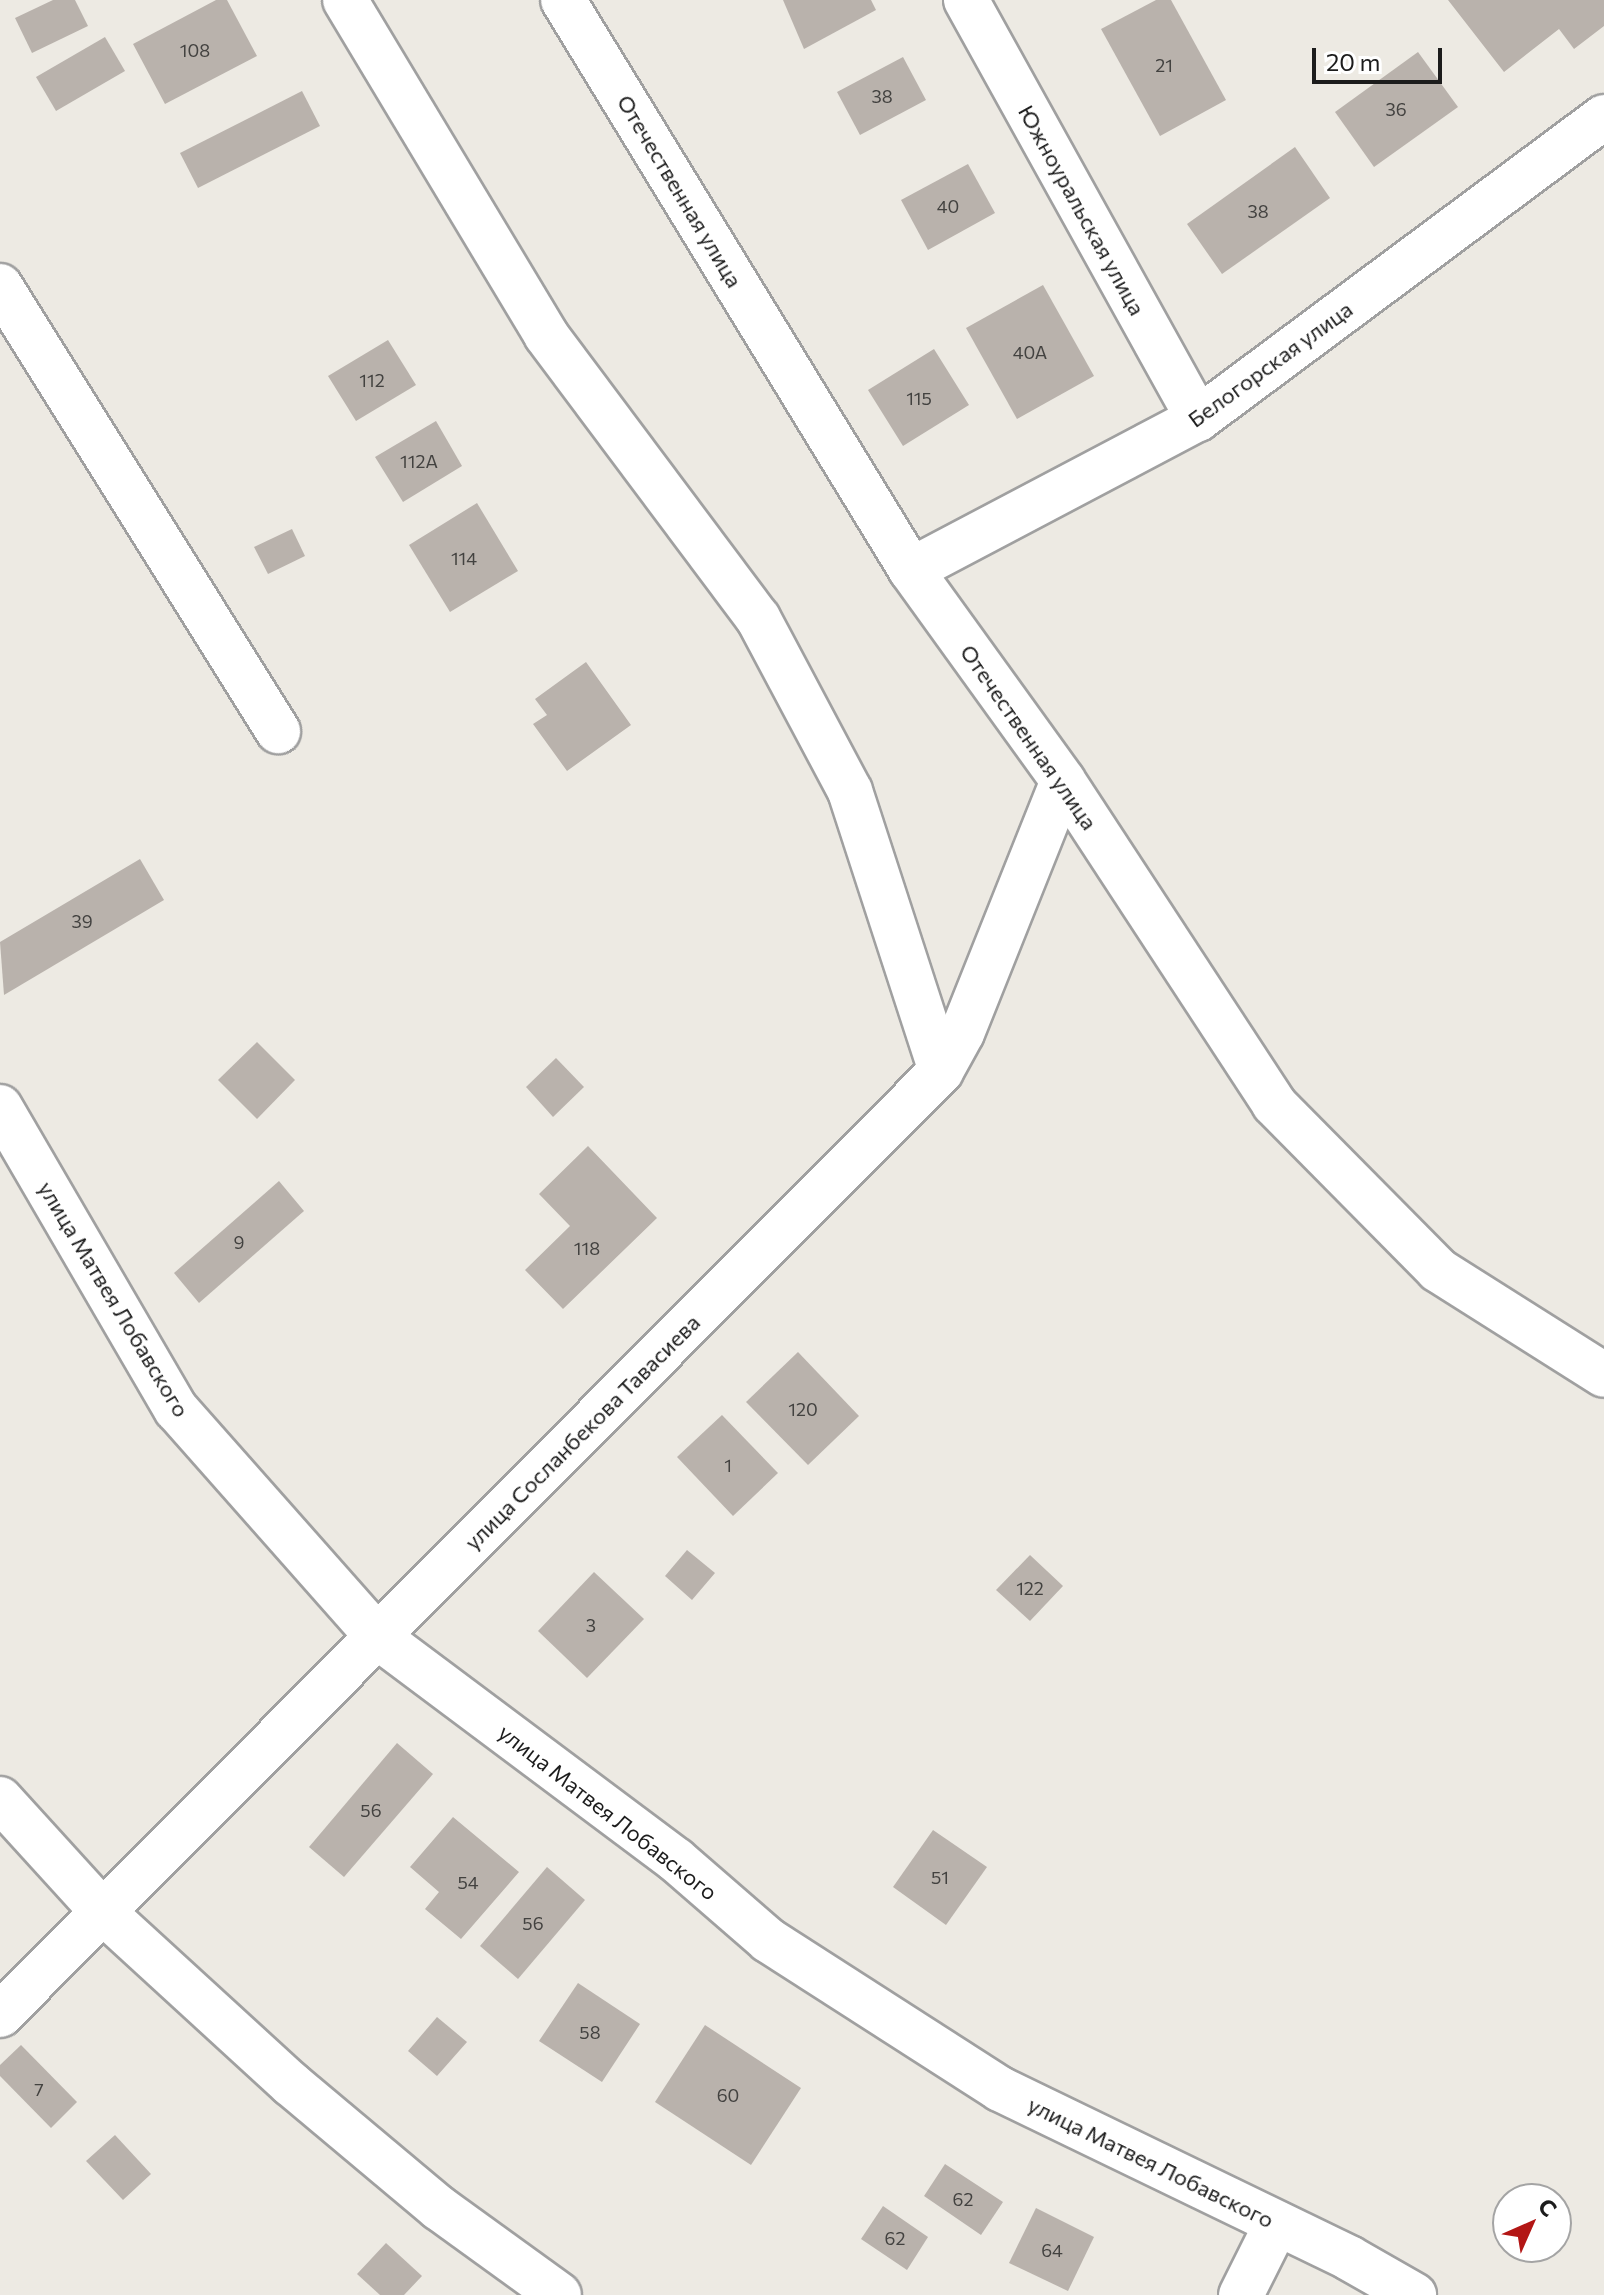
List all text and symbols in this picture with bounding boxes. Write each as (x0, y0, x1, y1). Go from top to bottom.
scale bar (1316, 32, 1446, 82)
house number: 108 (180, 39, 210, 61)
text: 20 m (1326, 47, 1380, 76)
house number: 21 (1155, 54, 1173, 76)
house number: 38 (871, 85, 893, 107)
street label: Отечественная улица (612, 90, 748, 292)
house number: 36 (1385, 98, 1407, 120)
street label: Южноуральская улица (1013, 100, 1151, 320)
house number: 40 (937, 195, 959, 217)
house number: 38 (1247, 200, 1269, 222)
street label: Белогорская улица (1183, 295, 1357, 433)
house number: 40А (1013, 341, 1047, 363)
house number: 112 (359, 369, 385, 391)
house number: 115 (906, 387, 932, 409)
house number: 112А (400, 450, 438, 472)
house number: 114 (451, 547, 477, 569)
street label: Отечественная улица (955, 639, 1103, 835)
house number: 39 (71, 910, 93, 932)
street label: улица Матвея Лобавского (33, 1176, 195, 1422)
house number: 9 (234, 1231, 244, 1253)
house number: 118 (574, 1237, 600, 1259)
street label: улица Сосланбекова Тавасиева (459, 1309, 705, 1555)
house number: 120 (788, 1398, 818, 1420)
house number: 1 (724, 1454, 732, 1476)
house number: 122 (1016, 1577, 1044, 1599)
house number: 3 (586, 1614, 596, 1636)
street label: улица Матвея Лобавского (493, 1718, 723, 1906)
house number: 56 (360, 1799, 382, 1821)
house number: 51 (931, 1866, 949, 1888)
house number: 54 (457, 1871, 479, 1893)
house number: 56 (522, 1912, 544, 1934)
house number: 58 (579, 2021, 601, 2043)
house number: 7 (34, 2078, 44, 2100)
house number: 60 (717, 2084, 739, 2106)
street label: улица Матвея Лобавского (1024, 2091, 1278, 2233)
north arrow (1492, 2183, 1572, 2263)
house number: 62 (953, 2188, 973, 2210)
text: С (1533, 2192, 1563, 2222)
house number: 62 (885, 2227, 905, 2249)
house number: 64 (1041, 2239, 1063, 2261)

